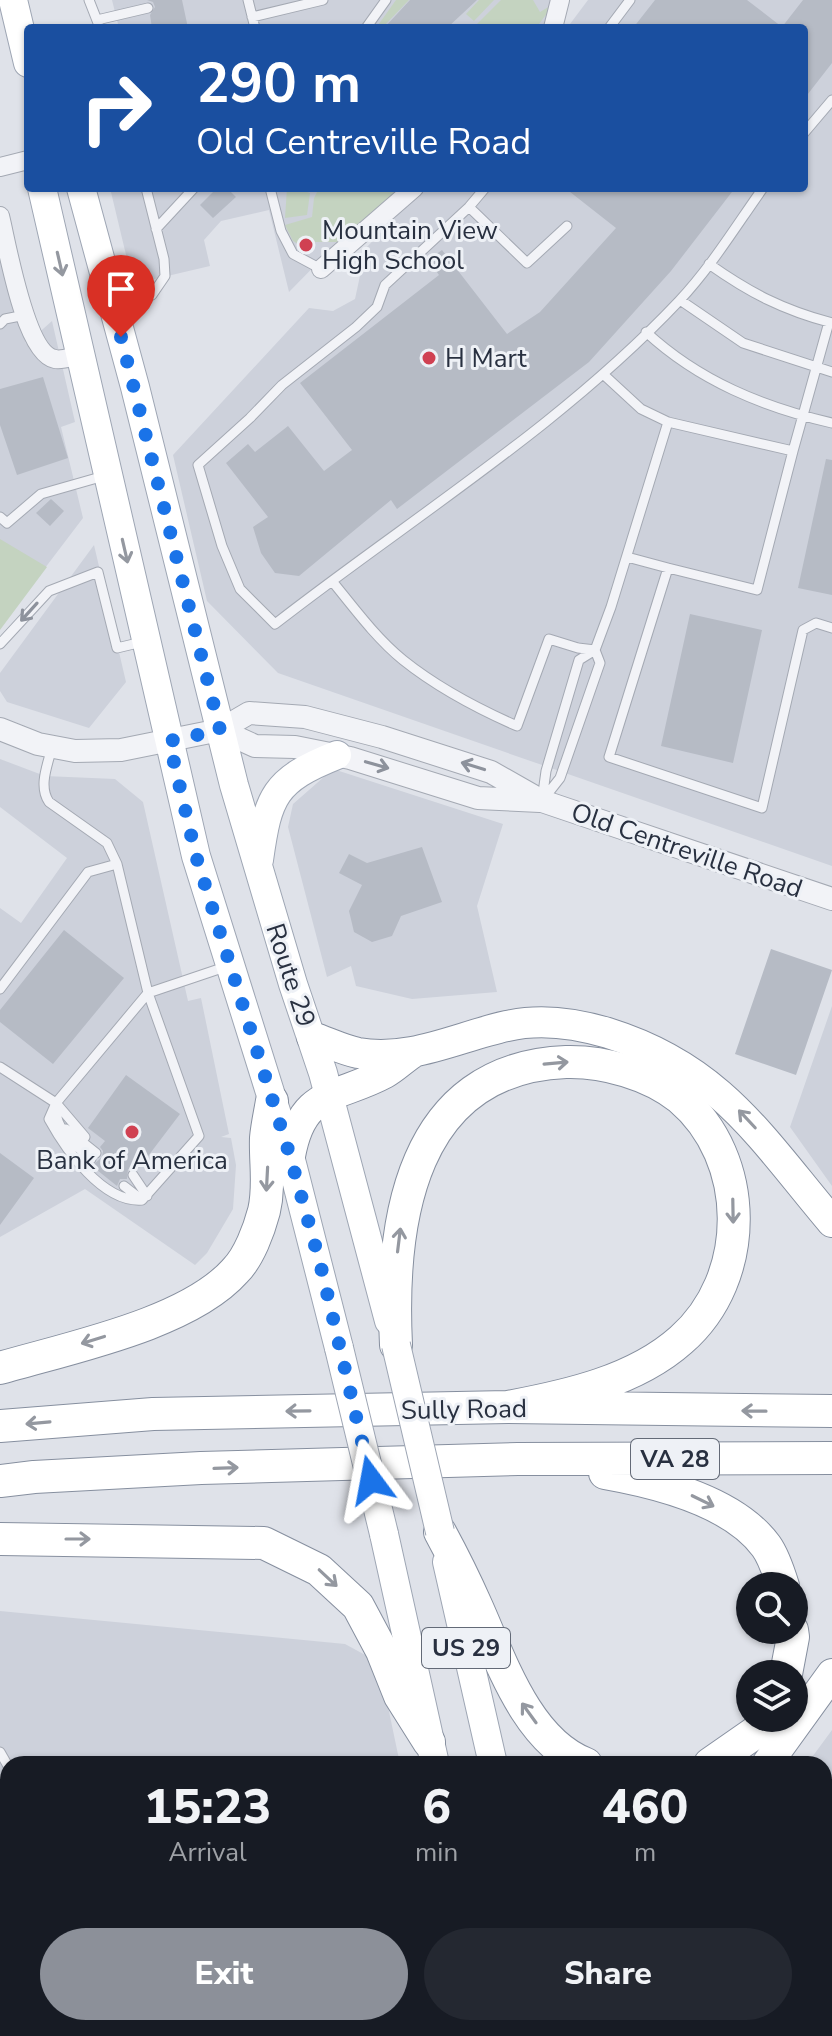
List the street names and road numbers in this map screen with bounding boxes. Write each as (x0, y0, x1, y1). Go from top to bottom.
street label: Old Centreville Road (567, 795, 807, 906)
street label: Route 29 (257, 919, 324, 1031)
street label: Sully Road (401, 1391, 527, 1428)
road number: VA 28 (631, 1439, 719, 1479)
road number: US 29 (422, 1628, 510, 1668)

